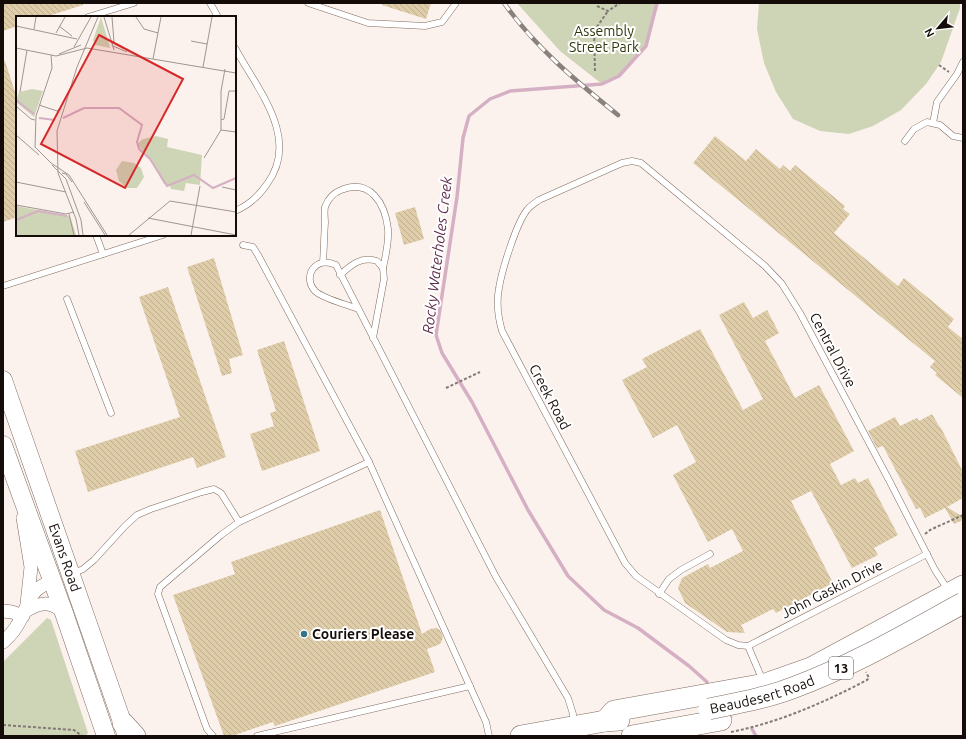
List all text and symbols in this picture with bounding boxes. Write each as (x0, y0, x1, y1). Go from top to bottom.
north arrow (918, 8, 958, 48)
inset map (16, 16, 236, 236)
park label: Assembly Street Park (569, 23, 639, 55)
text: N (922, 26, 936, 39)
water label: Rocky Waterholes Creek (419, 175, 455, 335)
street label: Central Drive (807, 310, 859, 390)
street label: Creek Road (526, 362, 574, 432)
street label: Evans Road (46, 521, 84, 594)
street label: John Gaskin Drive (779, 557, 885, 621)
place label: Couriers Please (312, 626, 414, 642)
marker: Couriers Please (299, 629, 309, 639)
road number: 13 (829, 657, 853, 679)
street label: Beaudesert Road (708, 672, 817, 717)

